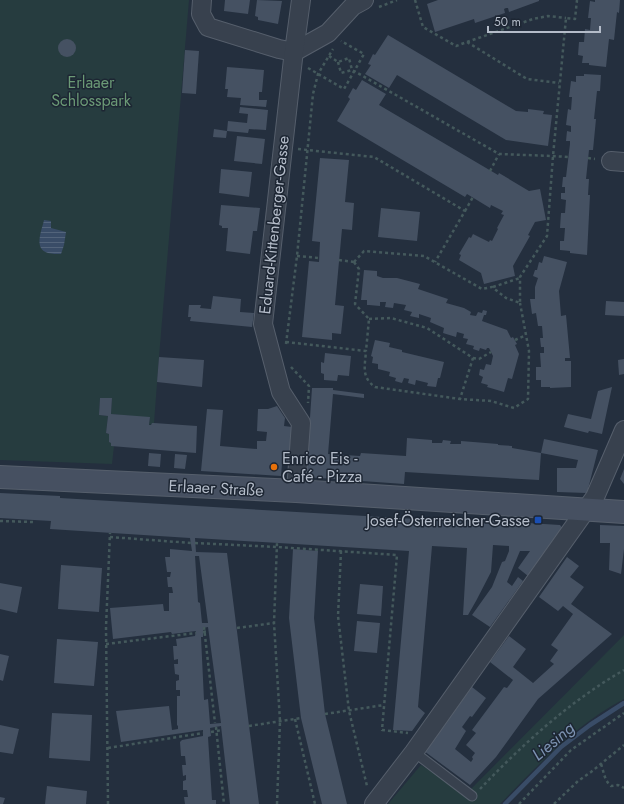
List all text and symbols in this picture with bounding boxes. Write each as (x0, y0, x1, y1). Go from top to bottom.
scale bar (488, 8, 600, 34)
text: 50 m (494, 13, 521, 31)
park label: Erlaaer Schlosspark (51, 71, 132, 112)
street label: Eduard-Kittenberger-Gasse (253, 135, 295, 315)
place label: Enrico Eis - Café - Pizza (282, 447, 362, 488)
marker: Enrico Eis - Café - Pizza (269, 462, 279, 472)
street label: Erlaaer Straße (168, 474, 264, 502)
place label: Josef-Österreicher-Gasse (364, 509, 530, 532)
marker: Josef-Österreicher-Gasse (533, 515, 543, 525)
water label: Liesing (526, 716, 580, 766)

